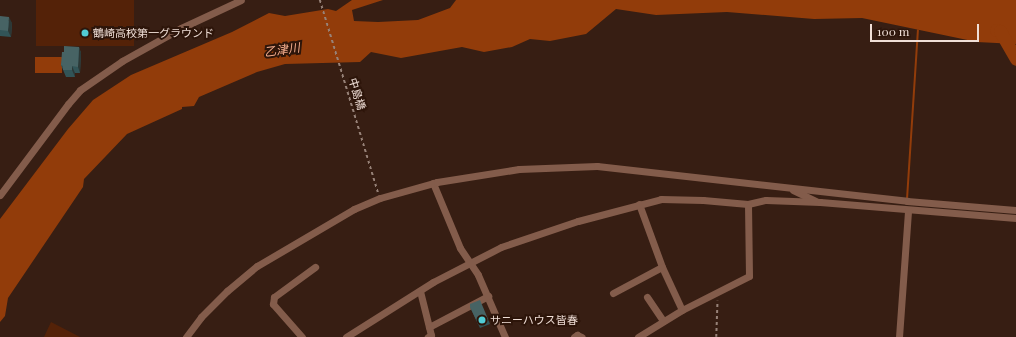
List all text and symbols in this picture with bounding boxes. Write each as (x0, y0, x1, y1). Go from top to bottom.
scale bar (872, 16, 981, 42)
text: 100 m (877, 23, 909, 39)
place label: 鶴崎高校第一グラウンド (93, 26, 214, 40)
marker: 鶴崎高校第一グラウンド (80, 28, 90, 38)
water label: 乙津川 (263, 40, 301, 60)
street label: 中島橋 (346, 76, 368, 112)
place label: サニーハウス皆春 (490, 313, 578, 327)
marker: サニーハウス皆春 (477, 315, 487, 325)

